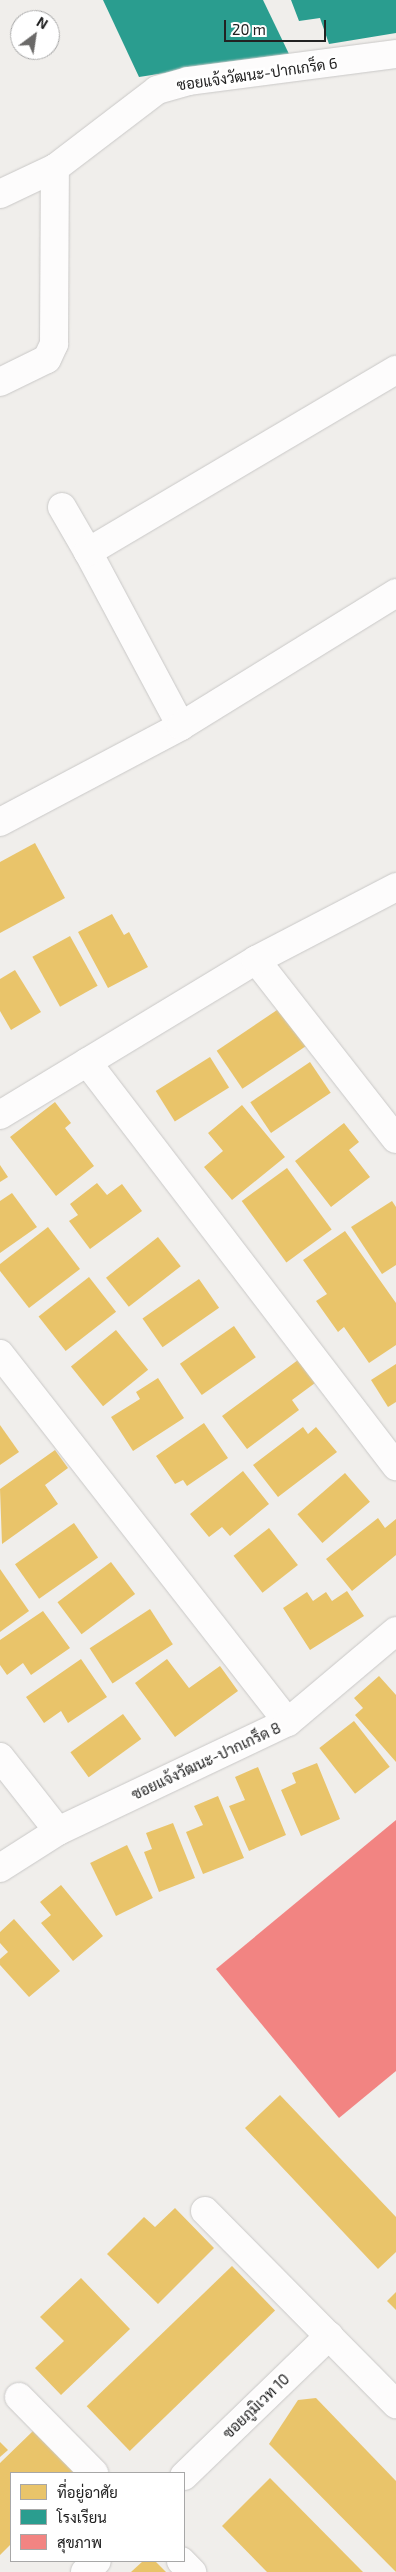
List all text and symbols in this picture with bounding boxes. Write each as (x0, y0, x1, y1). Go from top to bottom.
north arrow (10, 10, 60, 60)
scale bar (226, 10, 328, 42)
text: N (34, 13, 51, 32)
text: 20 m (232, 20, 266, 38)
street label: ซอยแจ้งวัฒนะ-ปากเกร็ด 6 (176, 54, 338, 94)
street label: ซอยแจ้งวัฒนะ-ปากเกร็ด 8 (129, 1719, 283, 1803)
street label: ซอยภูมิเวท 10 (219, 2370, 293, 2442)
legend (10, 2472, 185, 2562)
text: ที่อยู่อาศัย (57, 2483, 118, 2501)
text: โรงเรียน (57, 2508, 107, 2526)
text: สุขภาพ (57, 2533, 102, 2551)

